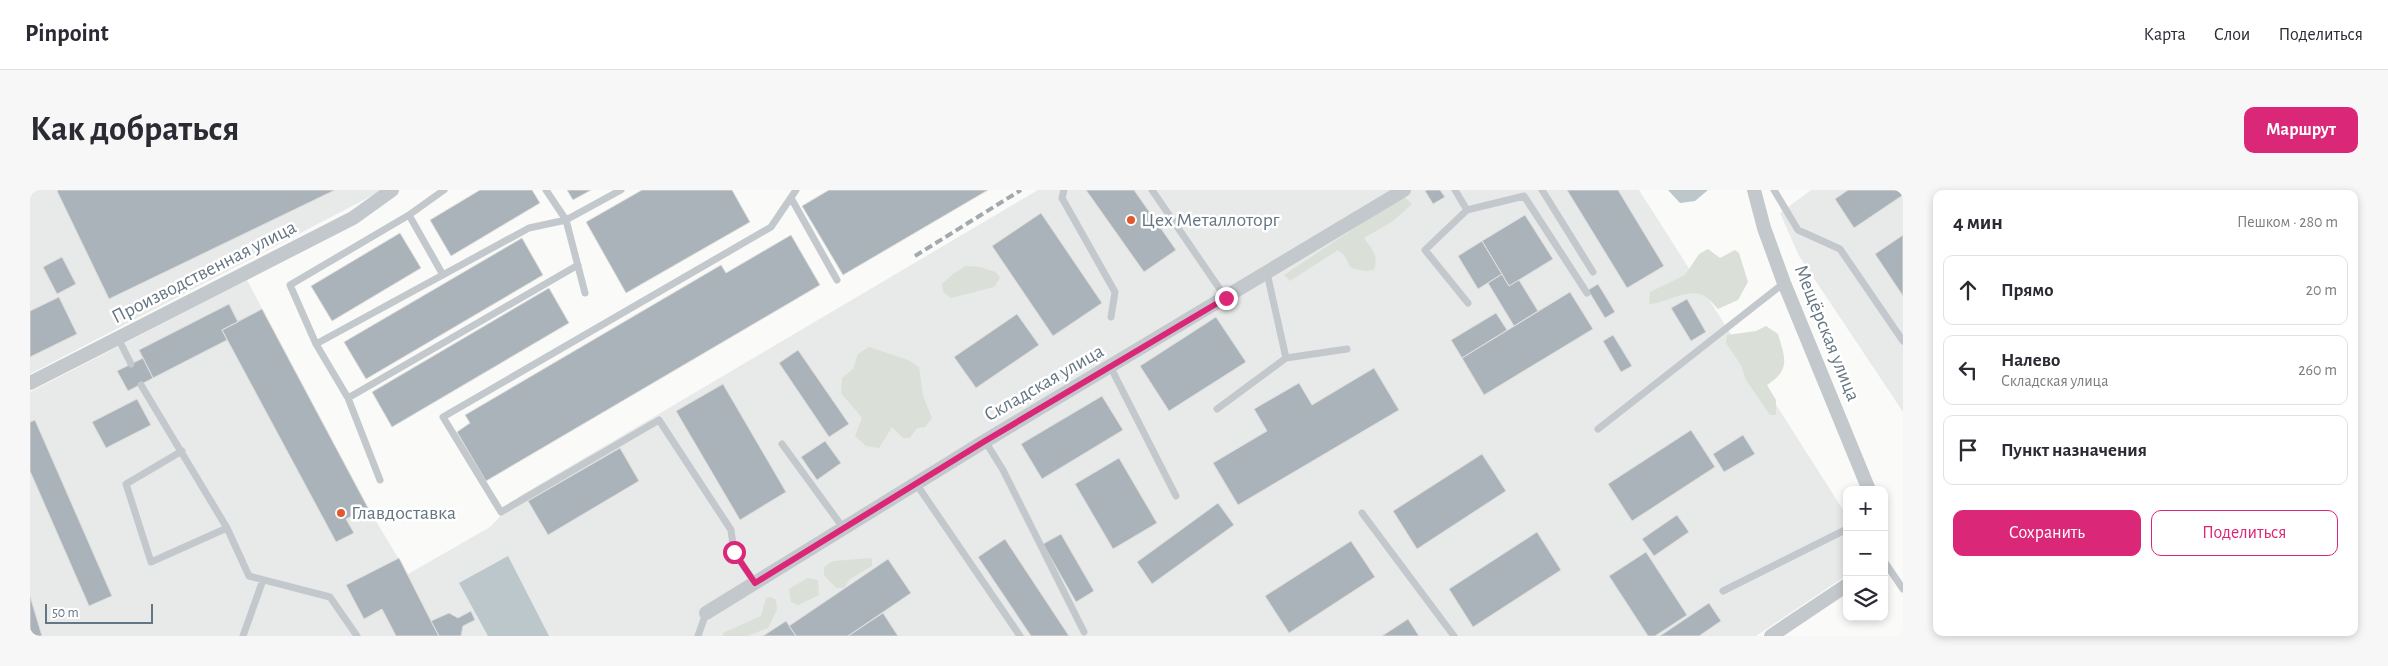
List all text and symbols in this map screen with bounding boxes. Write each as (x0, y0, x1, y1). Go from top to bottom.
text: Pinpoint (25, 22, 109, 46)
text: Карта (2144, 26, 2186, 44)
text: Слои (2214, 26, 2250, 44)
text: Поделиться (2278, 26, 2363, 44)
button: Маршрут (2244, 107, 2358, 153)
text: Как добраться (30, 112, 239, 147)
place label: Цех Металлоторг (1141, 210, 1280, 230)
text: 4 мин (1953, 212, 2003, 233)
marker: Цех Металлоторг (1125, 214, 1137, 226)
text: Пешком · 280 m (2237, 214, 2338, 230)
street label: Производственная улица (108, 217, 300, 327)
street label: Мещёрская улица (1791, 262, 1863, 404)
icon: ahead (1954, 276, 1982, 304)
text: Прямо (2001, 281, 2054, 300)
text: 20 m (2306, 282, 2337, 298)
route end (1215, 287, 1238, 310)
street label: Складская улица (981, 341, 1107, 425)
text: Налево (2001, 351, 2060, 370)
icon: left (1954, 356, 1982, 384)
text: 260 m (2298, 362, 2337, 378)
text: Складская улица (2001, 373, 2109, 389)
icon: arrive (1954, 436, 1982, 464)
text: Пункт назначения (2001, 441, 2147, 460)
map controls (1843, 486, 1888, 621)
button: + (1843, 486, 1888, 531)
place label: Главдоставка (351, 503, 456, 523)
marker: Главдоставка (335, 507, 347, 519)
button: Сохранить (1953, 510, 2141, 556)
button: Поделиться (2151, 510, 2338, 556)
button: − (1843, 531, 1888, 576)
route start (723, 541, 746, 564)
button: layers (1843, 576, 1888, 621)
scale bar (45, 601, 152, 624)
text: 50 m (52, 606, 79, 620)

